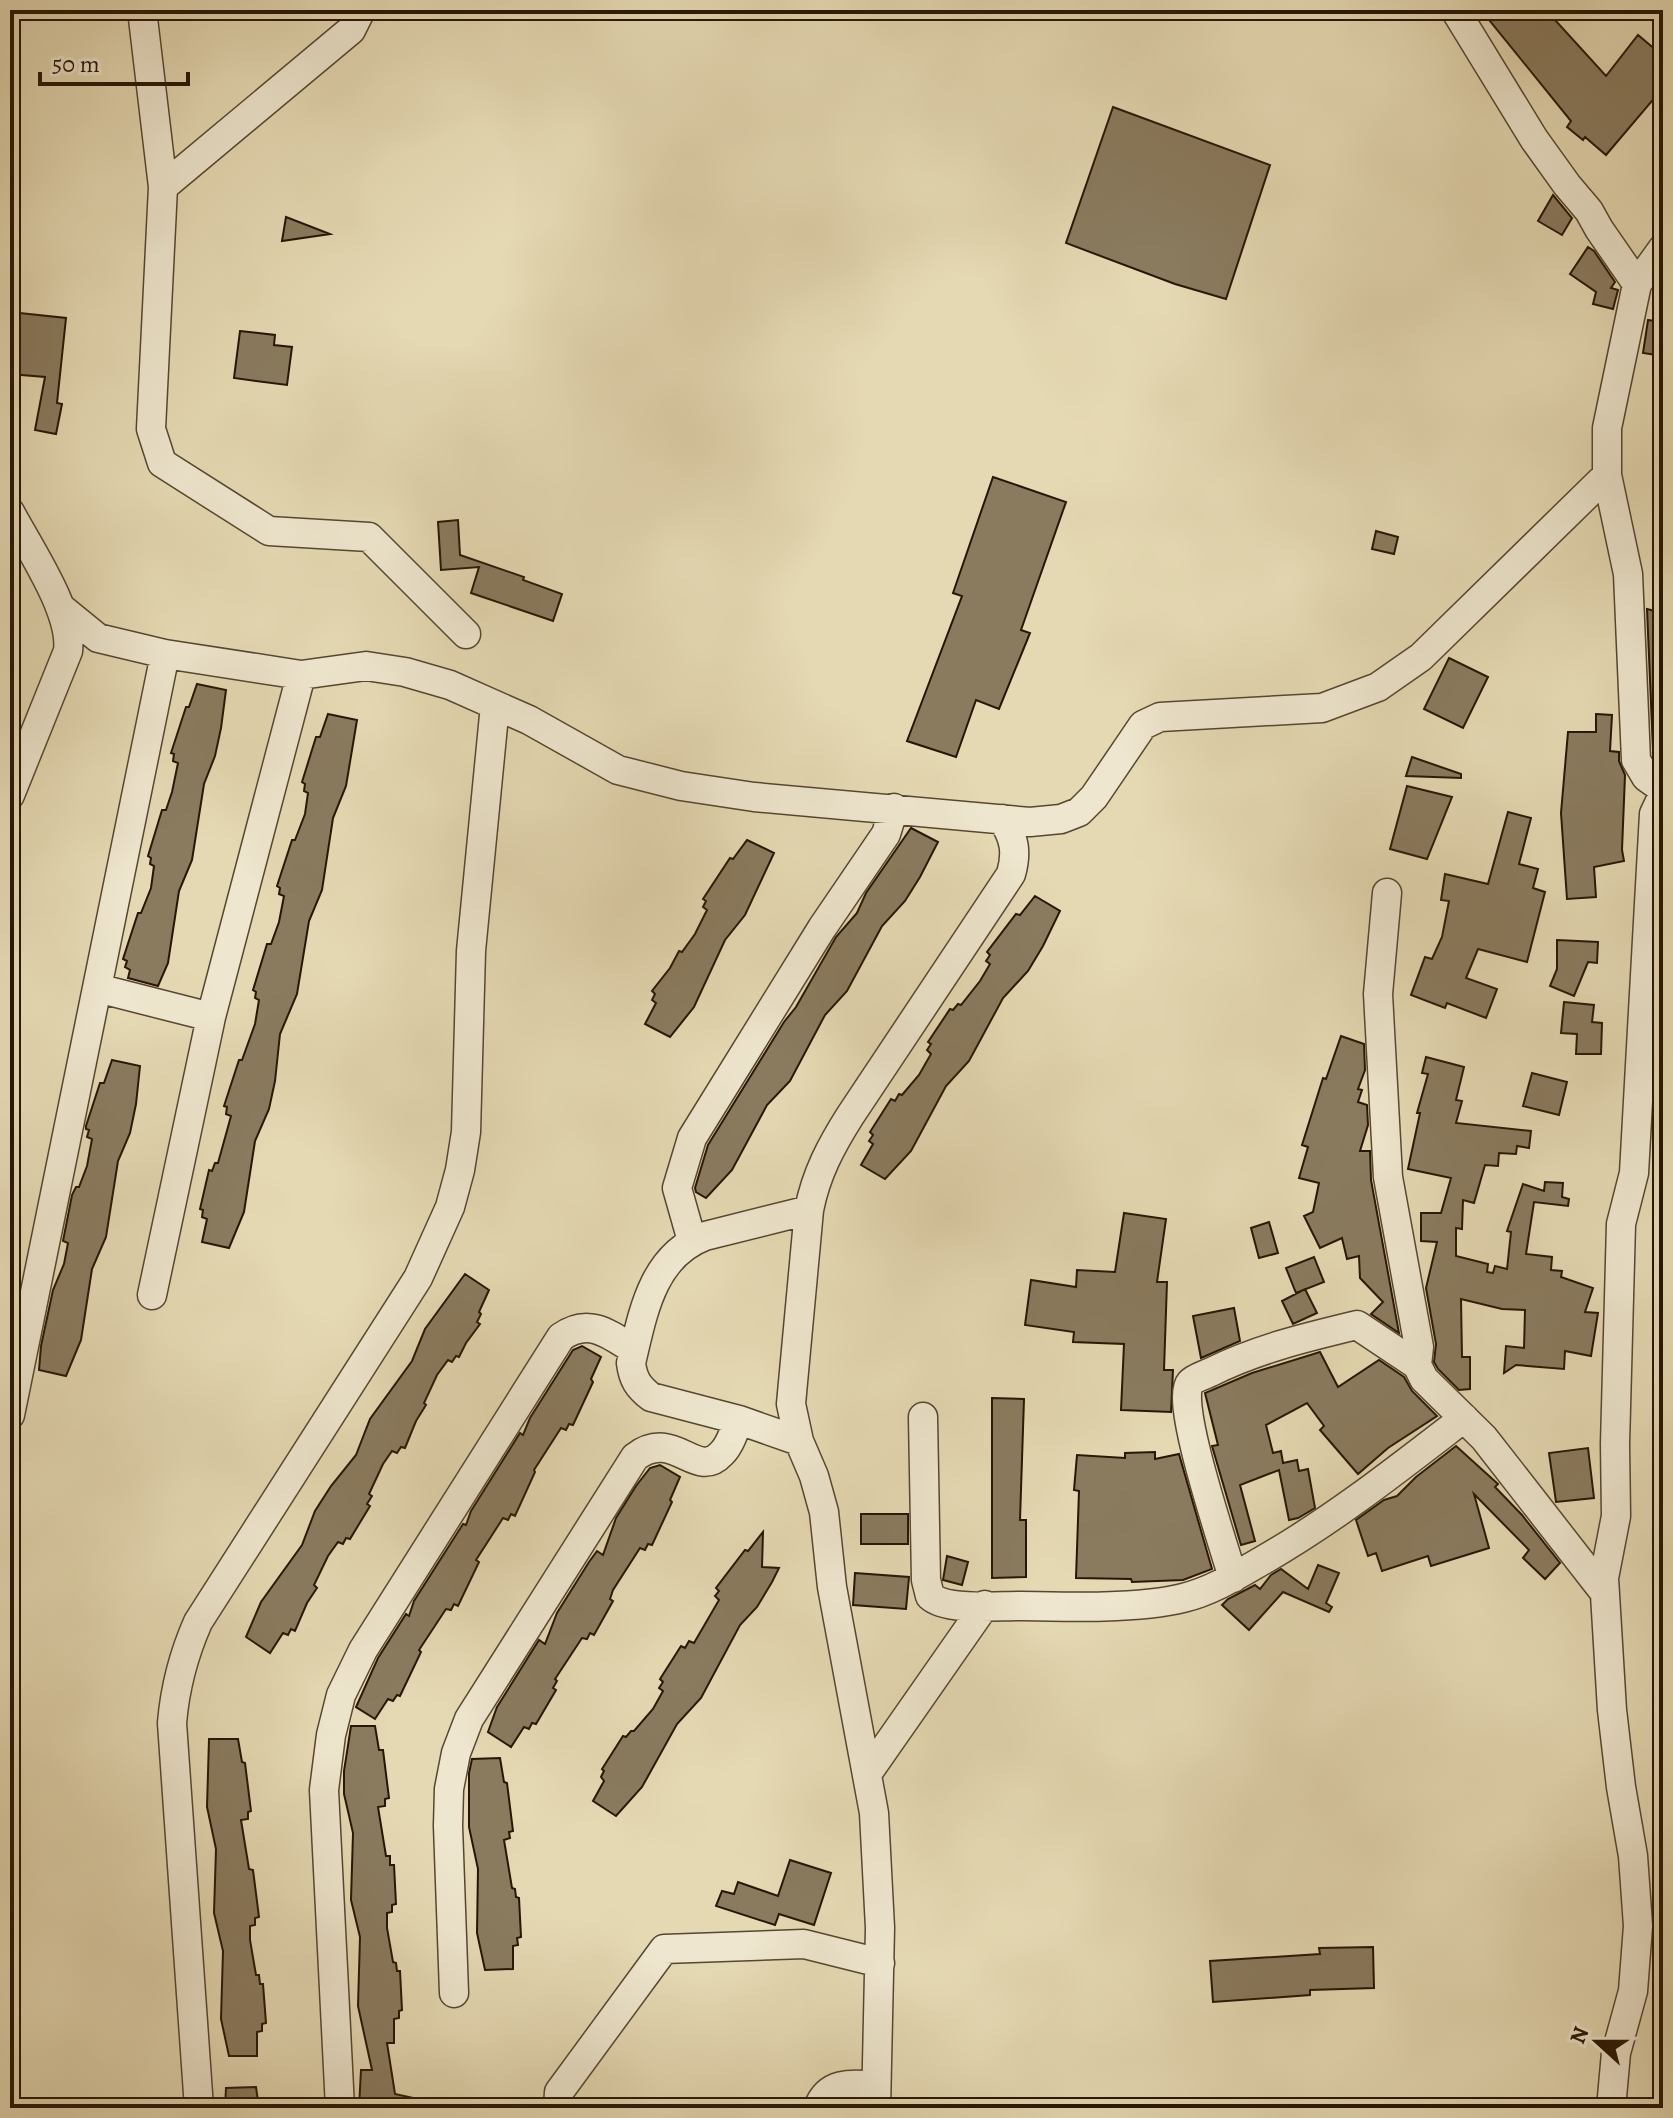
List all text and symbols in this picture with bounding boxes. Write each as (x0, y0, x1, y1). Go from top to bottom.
scale bar (40, 36, 188, 86)
text: 50 m (52, 48, 100, 80)
north arrow (1557, 2002, 1637, 2082)
text: N (1562, 2022, 1596, 2048)

